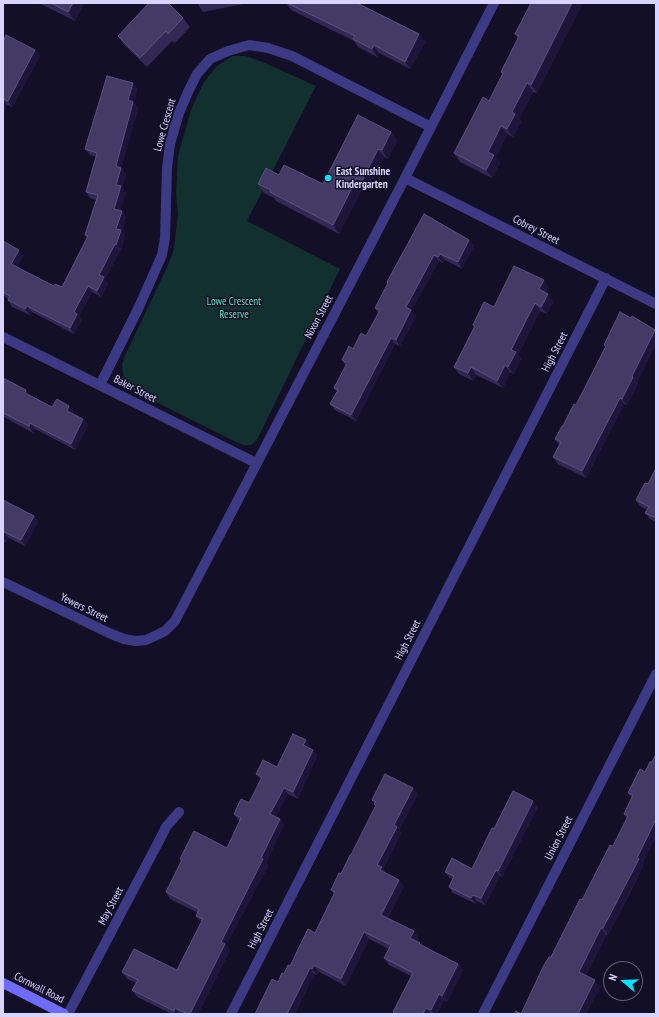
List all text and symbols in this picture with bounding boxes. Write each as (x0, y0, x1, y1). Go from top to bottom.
street label: Lowe Crescent (151, 97, 179, 153)
place label: East Sunshine Kindergarten (336, 165, 390, 191)
marker: East Sunshine Kindergarten (323, 173, 333, 183)
street label: Cobrey Street (510, 213, 562, 247)
street label: Nixon Street (302, 293, 336, 341)
park label: Lowe Crescent Reserve (207, 295, 261, 321)
street label: High Street (539, 330, 571, 374)
street label: Baker Street (111, 373, 159, 405)
street label: Yewers Street (58, 591, 110, 625)
street label: High Street (392, 618, 424, 662)
street label: Union Street (542, 814, 576, 862)
street label: May Street (96, 885, 126, 927)
street label: High Street (245, 907, 277, 951)
north arrow (603, 961, 643, 1001)
street label: Cornwall Road (12, 970, 66, 1006)
text: N (605, 972, 620, 983)

